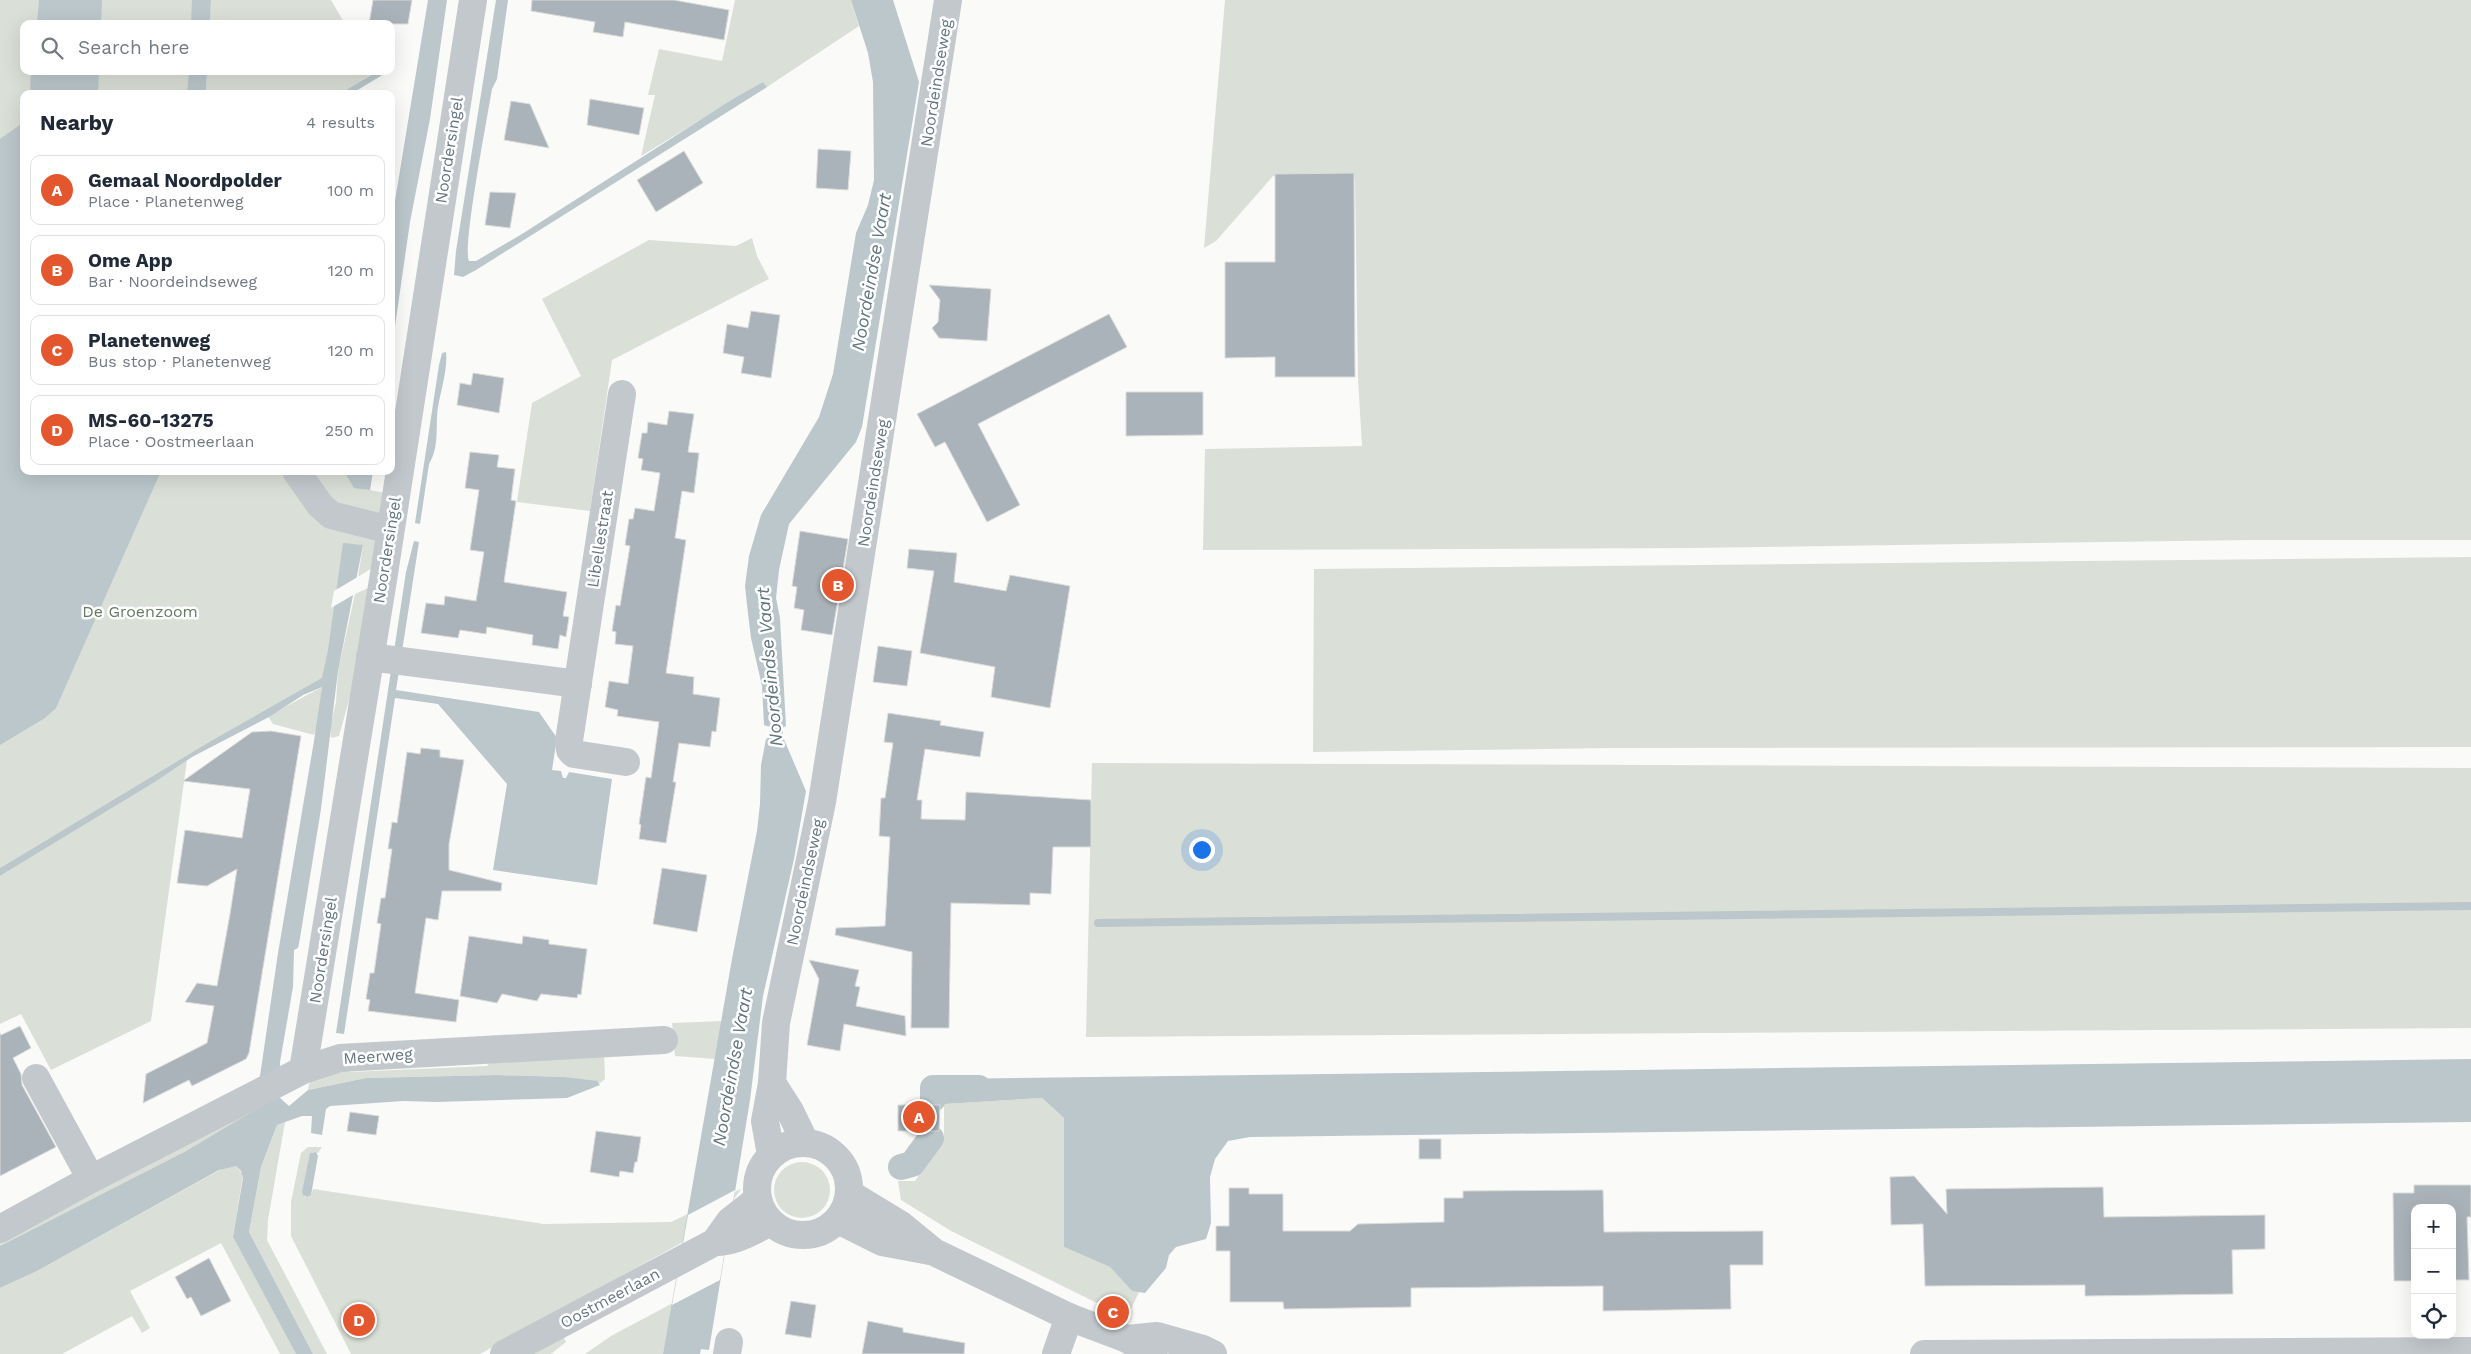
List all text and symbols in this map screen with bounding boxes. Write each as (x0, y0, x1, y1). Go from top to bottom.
street label: Noordeindseweg (917, 17, 956, 148)
search box (20, 20, 395, 75)
icon: search (38, 34, 66, 62)
text: Search here (78, 36, 189, 59)
street label: Noordersingel (431, 95, 467, 205)
text: Nearby (40, 110, 113, 135)
text: 4 results (306, 113, 375, 132)
text: Gemaal Noordpolder (88, 169, 282, 192)
text: A (52, 181, 62, 200)
text: 100 m (327, 181, 374, 200)
water label: Noordeindse Vaart (847, 191, 895, 353)
text: Place · Planetenweg (88, 192, 244, 211)
text: Ome App (88, 249, 173, 272)
text: B (52, 261, 62, 280)
text: 120 m (328, 261, 374, 280)
text: Bar · Noordeindseweg (88, 272, 257, 291)
text: Planetenweg (88, 329, 210, 352)
text: C (52, 341, 62, 360)
text: 120 m (328, 341, 374, 360)
text: Bus stop · Planetenweg (88, 352, 271, 371)
text: MS-60-13275 (88, 409, 214, 432)
street label: Noordeindseweg (854, 417, 893, 548)
text: D (51, 421, 63, 440)
text: 250 m (325, 421, 374, 440)
text: Place · Oostmeerlaan (88, 432, 254, 451)
street label: Libellestraat (583, 489, 617, 589)
street label: Noordersingel (369, 495, 405, 605)
pin: B (822, 566, 854, 604)
water label: Noordeindse Vaart (752, 586, 786, 748)
park label: De Groenzoom (82, 602, 198, 621)
street label: Noordeindseweg (782, 817, 828, 947)
your location (1189, 837, 1215, 863)
street label: Noordersingel (305, 895, 341, 1005)
water label: Noordeindse Vaart (708, 986, 756, 1148)
street label: Meerweg (343, 1044, 414, 1068)
pin: A (903, 1098, 935, 1136)
map controls (2411, 1204, 2456, 1339)
button: + (2411, 1204, 2456, 1249)
button: − (2411, 1249, 2456, 1294)
street label: Oostmeerlaan (557, 1264, 663, 1332)
pin: C (1097, 1293, 1129, 1331)
button: locate (2411, 1294, 2456, 1339)
pin: D (343, 1301, 375, 1339)

